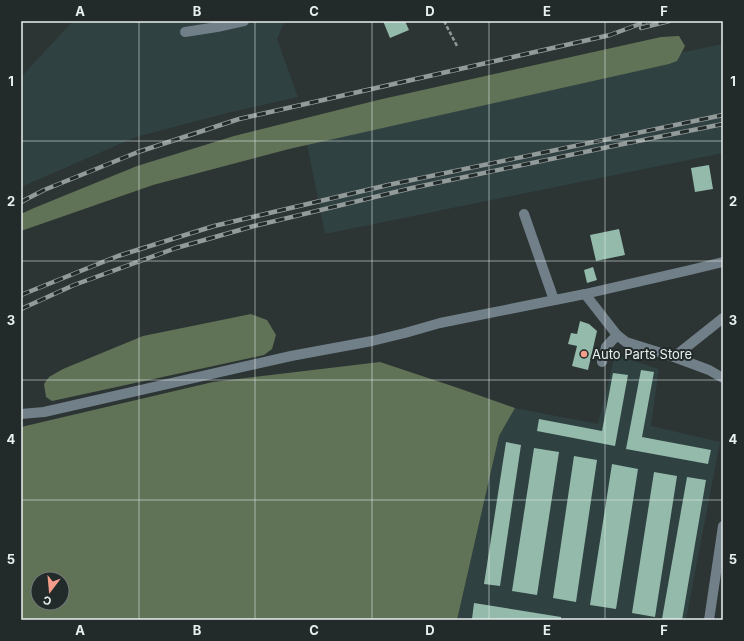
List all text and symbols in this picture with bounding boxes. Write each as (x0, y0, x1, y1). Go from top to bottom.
text: A (75, 3, 85, 19)
text: B (193, 3, 202, 19)
text: C (309, 3, 319, 19)
text: D (425, 3, 435, 19)
text: E (543, 3, 551, 19)
text: F (660, 3, 668, 19)
text: 1 (8, 73, 14, 89)
text: 1 (730, 73, 736, 89)
text: 2 (7, 193, 15, 209)
text: 2 (729, 193, 737, 209)
text: 3 (7, 312, 15, 328)
text: 3 (729, 312, 737, 328)
place label: Auto Parts Store (592, 346, 692, 362)
marker: Auto Parts Store (579, 349, 589, 359)
text: 4 (7, 431, 16, 447)
text: 4 (729, 431, 738, 447)
text: 5 (7, 551, 15, 567)
text: 5 (729, 551, 737, 567)
north arrow (30, 571, 70, 611)
text: С (41, 593, 53, 608)
text: A (75, 622, 85, 638)
text: B (193, 622, 202, 638)
text: C (309, 622, 319, 638)
text: D (425, 622, 435, 638)
text: E (543, 622, 551, 638)
text: F (660, 622, 668, 638)

